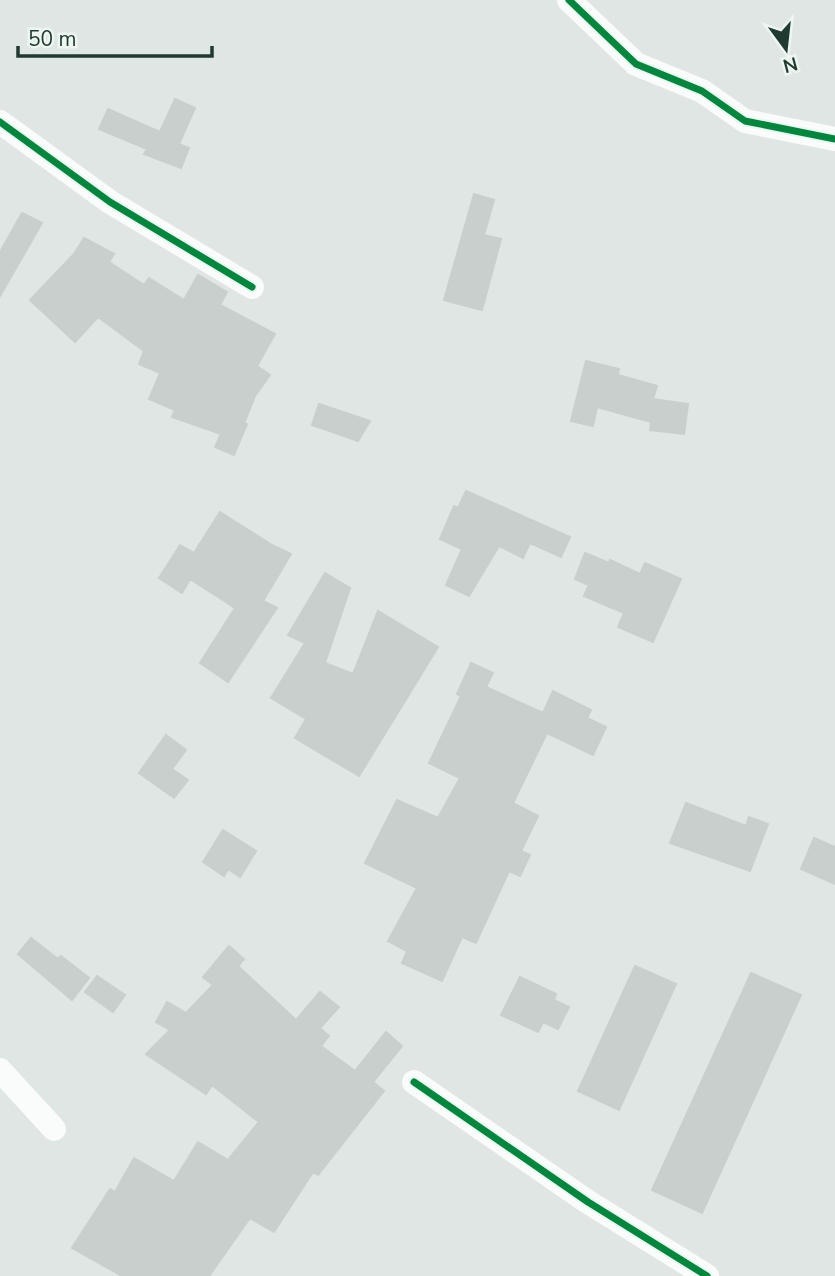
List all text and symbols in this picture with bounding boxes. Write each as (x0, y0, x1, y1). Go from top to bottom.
scale bar (18, 14, 212, 58)
north arrow (751, 14, 821, 84)
text: 50 m (28, 25, 77, 53)
text: N (780, 50, 800, 79)

